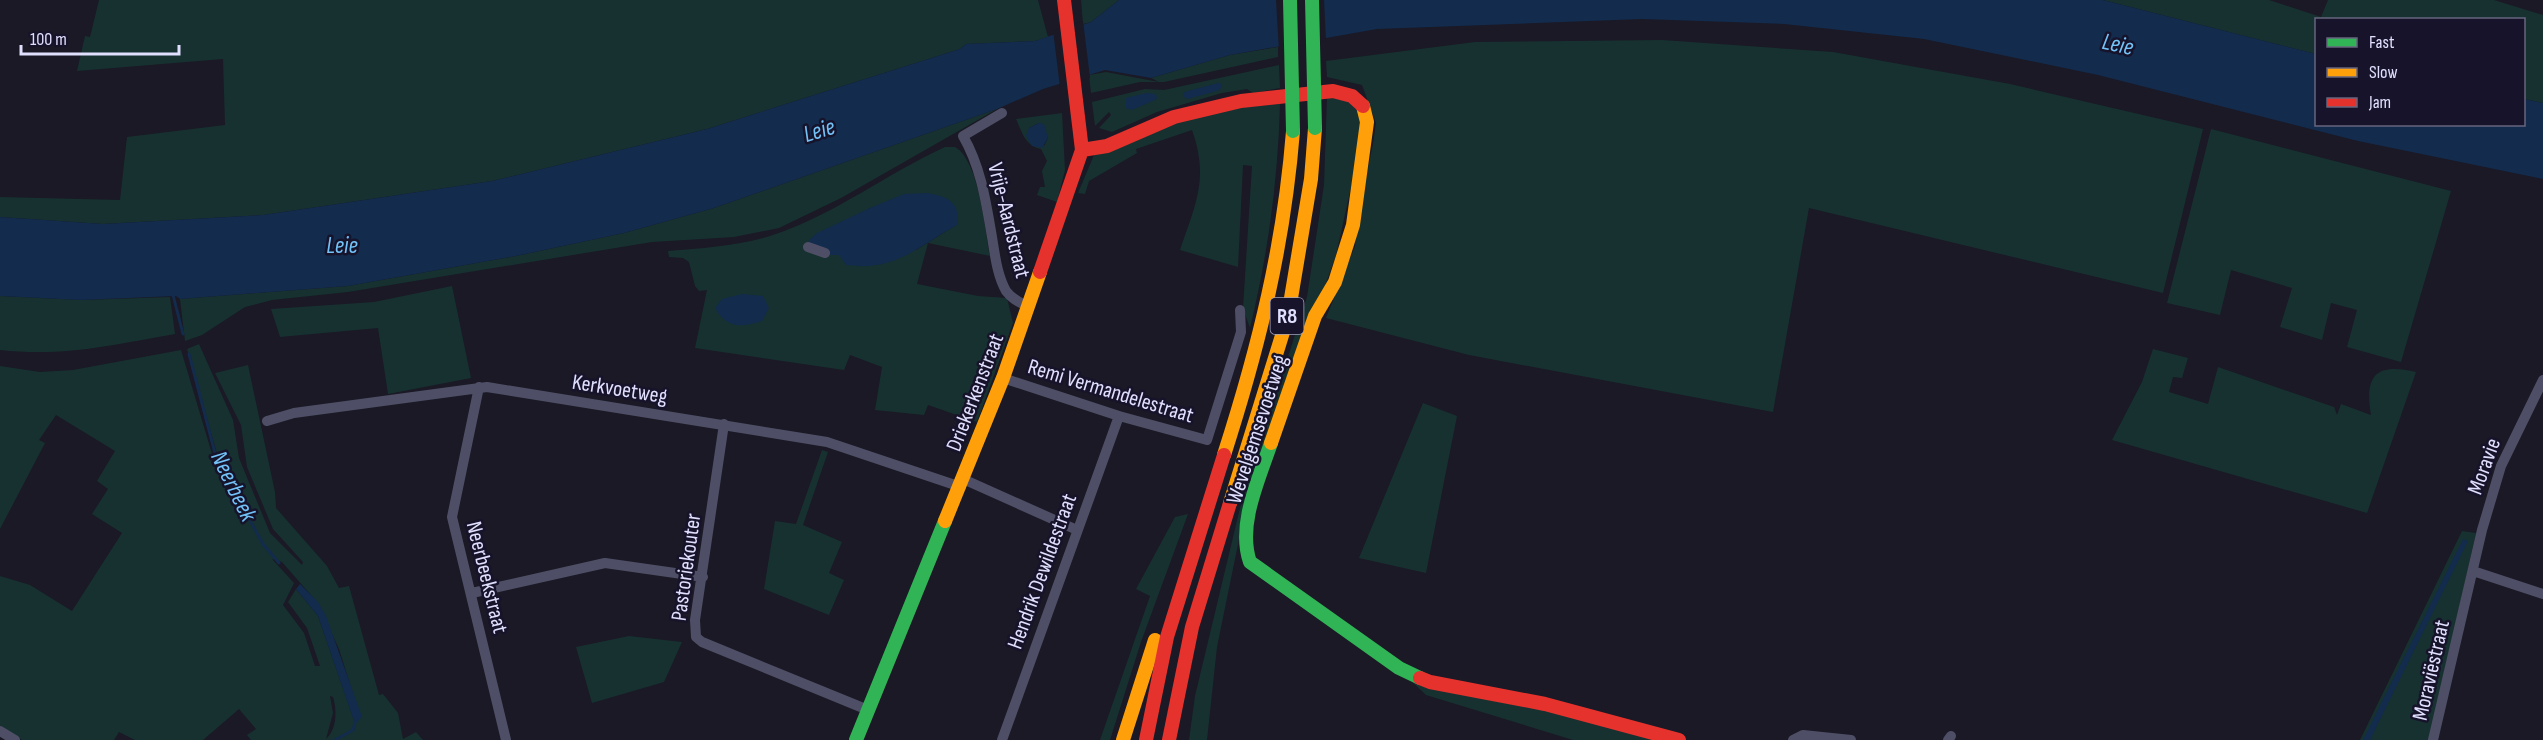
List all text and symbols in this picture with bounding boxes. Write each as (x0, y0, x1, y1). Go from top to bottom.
scale bar (21, 18, 178, 56)
legend (2315, 18, 2525, 126)
water label: Leie (2099, 27, 2136, 62)
text: 100 m (30, 29, 67, 50)
text: Fast (2369, 32, 2395, 53)
text: Slow (2369, 62, 2398, 83)
text: Jam (2368, 92, 2391, 113)
water label: Leie (800, 112, 838, 149)
street label: Vrije-Aardstraat (981, 160, 1036, 281)
water label: Leie (326, 231, 358, 260)
road number: R8 (1270, 298, 1304, 334)
street label: Driekerkenstraat (941, 330, 1010, 455)
street label: Wevelgemsevoetweg (1221, 351, 1294, 507)
street label: Remi Vermandelestraat (1024, 353, 1197, 430)
street label: Kerkvoetweg (570, 369, 669, 410)
street label: Moravie (2462, 435, 2507, 498)
water label: Neerbeek (204, 446, 263, 527)
street label: Hendrik Dewildestraat (1002, 490, 1083, 653)
street label: Pastoriekouter (666, 512, 707, 623)
street label: Neerbeekstraat (460, 519, 514, 636)
street label: Moraviëstraat (2407, 617, 2456, 723)

